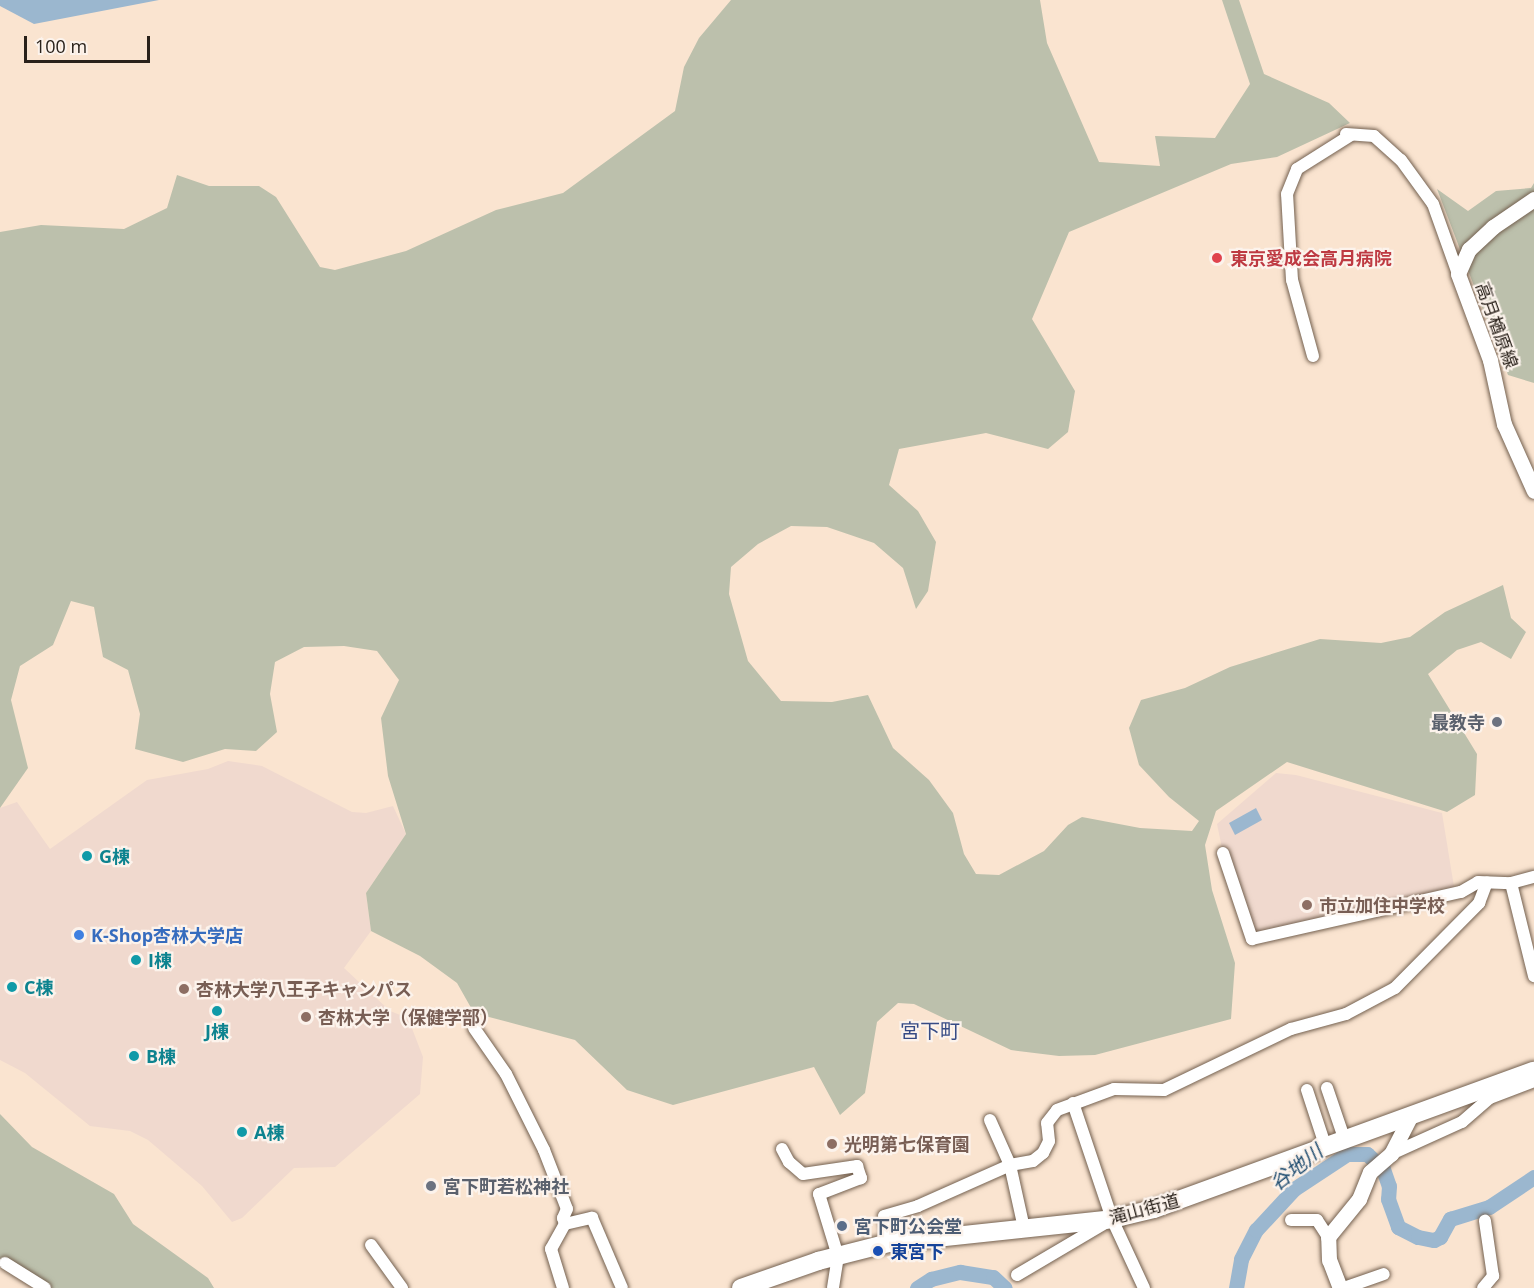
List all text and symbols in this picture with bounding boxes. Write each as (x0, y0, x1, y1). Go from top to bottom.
scale bar (27, 24, 153, 62)
text: 100 m (35, 34, 87, 58)
place label: 東京愛成会高月病院 (1230, 247, 1392, 269)
marker: 東京愛成会高月病院 (1208, 249, 1226, 267)
street label: 高月楢原線 (1471, 279, 1523, 371)
place label: 最教寺 (1431, 711, 1485, 733)
marker: 最教寺 (1490, 715, 1504, 729)
place label: G棟 (99, 845, 130, 867)
marker: G棟 (80, 849, 94, 863)
place label: 市立加住中学校 (1319, 894, 1445, 916)
marker: 市立加住中学校 (1300, 898, 1314, 912)
place label: K-Shop杏林大学店 (91, 924, 243, 946)
marker: K-Shop杏林大学店 (72, 928, 86, 942)
place label: I棟 (148, 949, 172, 971)
marker: I棟 (129, 953, 143, 967)
place label: C棟 (24, 976, 53, 998)
place label: 杏林大学八王子キャンパス (196, 978, 412, 1000)
marker: C棟 (5, 980, 19, 994)
marker: 杏林大学八王子キャンパス (177, 982, 191, 996)
marker: J棟 (210, 1004, 224, 1018)
place label: 杏林大学（保健学部） (318, 1006, 498, 1028)
marker: 杏林大学（保健学部） (299, 1010, 313, 1024)
district label: 宮下町 (900, 1018, 960, 1042)
place label: J棟 (205, 1020, 229, 1042)
place label: B棟 (146, 1045, 176, 1067)
marker: B棟 (127, 1049, 141, 1063)
place label: A棟 (254, 1121, 284, 1143)
marker: A棟 (235, 1125, 249, 1139)
place label: 光明第七保育園 (844, 1133, 970, 1155)
marker: 光明第七保育園 (825, 1137, 839, 1151)
water label: 谷地川 (1265, 1139, 1327, 1195)
place label: 宮下町若松神社 (443, 1175, 569, 1197)
marker: 宮下町若松神社 (424, 1179, 438, 1193)
street label: 滝山街道 (1106, 1189, 1182, 1229)
place label: 宮下町公会堂 (854, 1215, 962, 1237)
marker: 宮下町公会堂 (835, 1219, 849, 1233)
place label: 東宮下 (890, 1240, 944, 1262)
marker: 東宮下 (871, 1244, 885, 1258)

